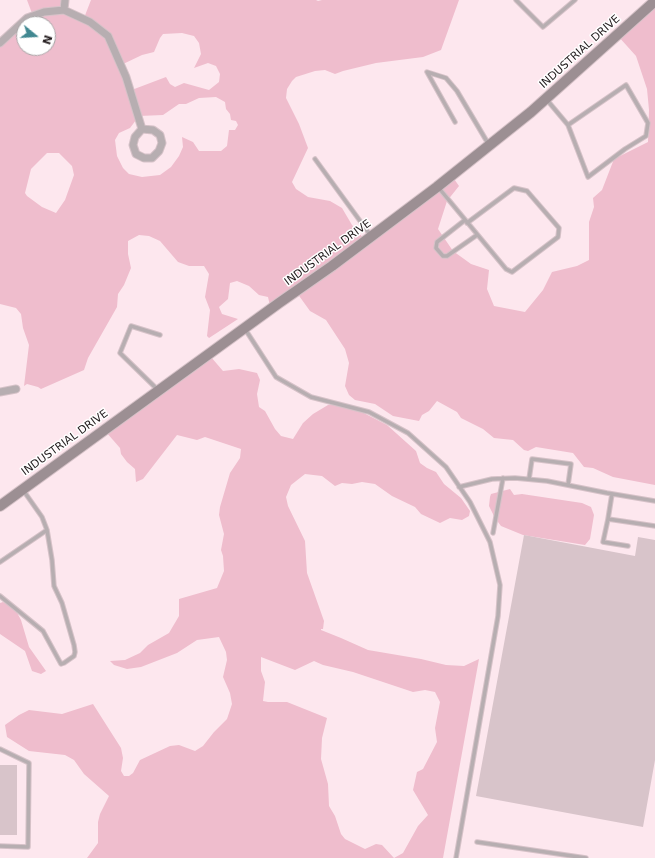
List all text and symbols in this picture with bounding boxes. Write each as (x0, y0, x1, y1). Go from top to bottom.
street label: INDUSTRIAL DRIVE (537, 12, 623, 92)
north arrow (16, 16, 56, 56)
text: N (39, 33, 55, 46)
street label: INDUSTRIAL DRIVE (282, 217, 374, 289)
street label: INDUSTRIAL DRIVE (19, 407, 111, 479)

